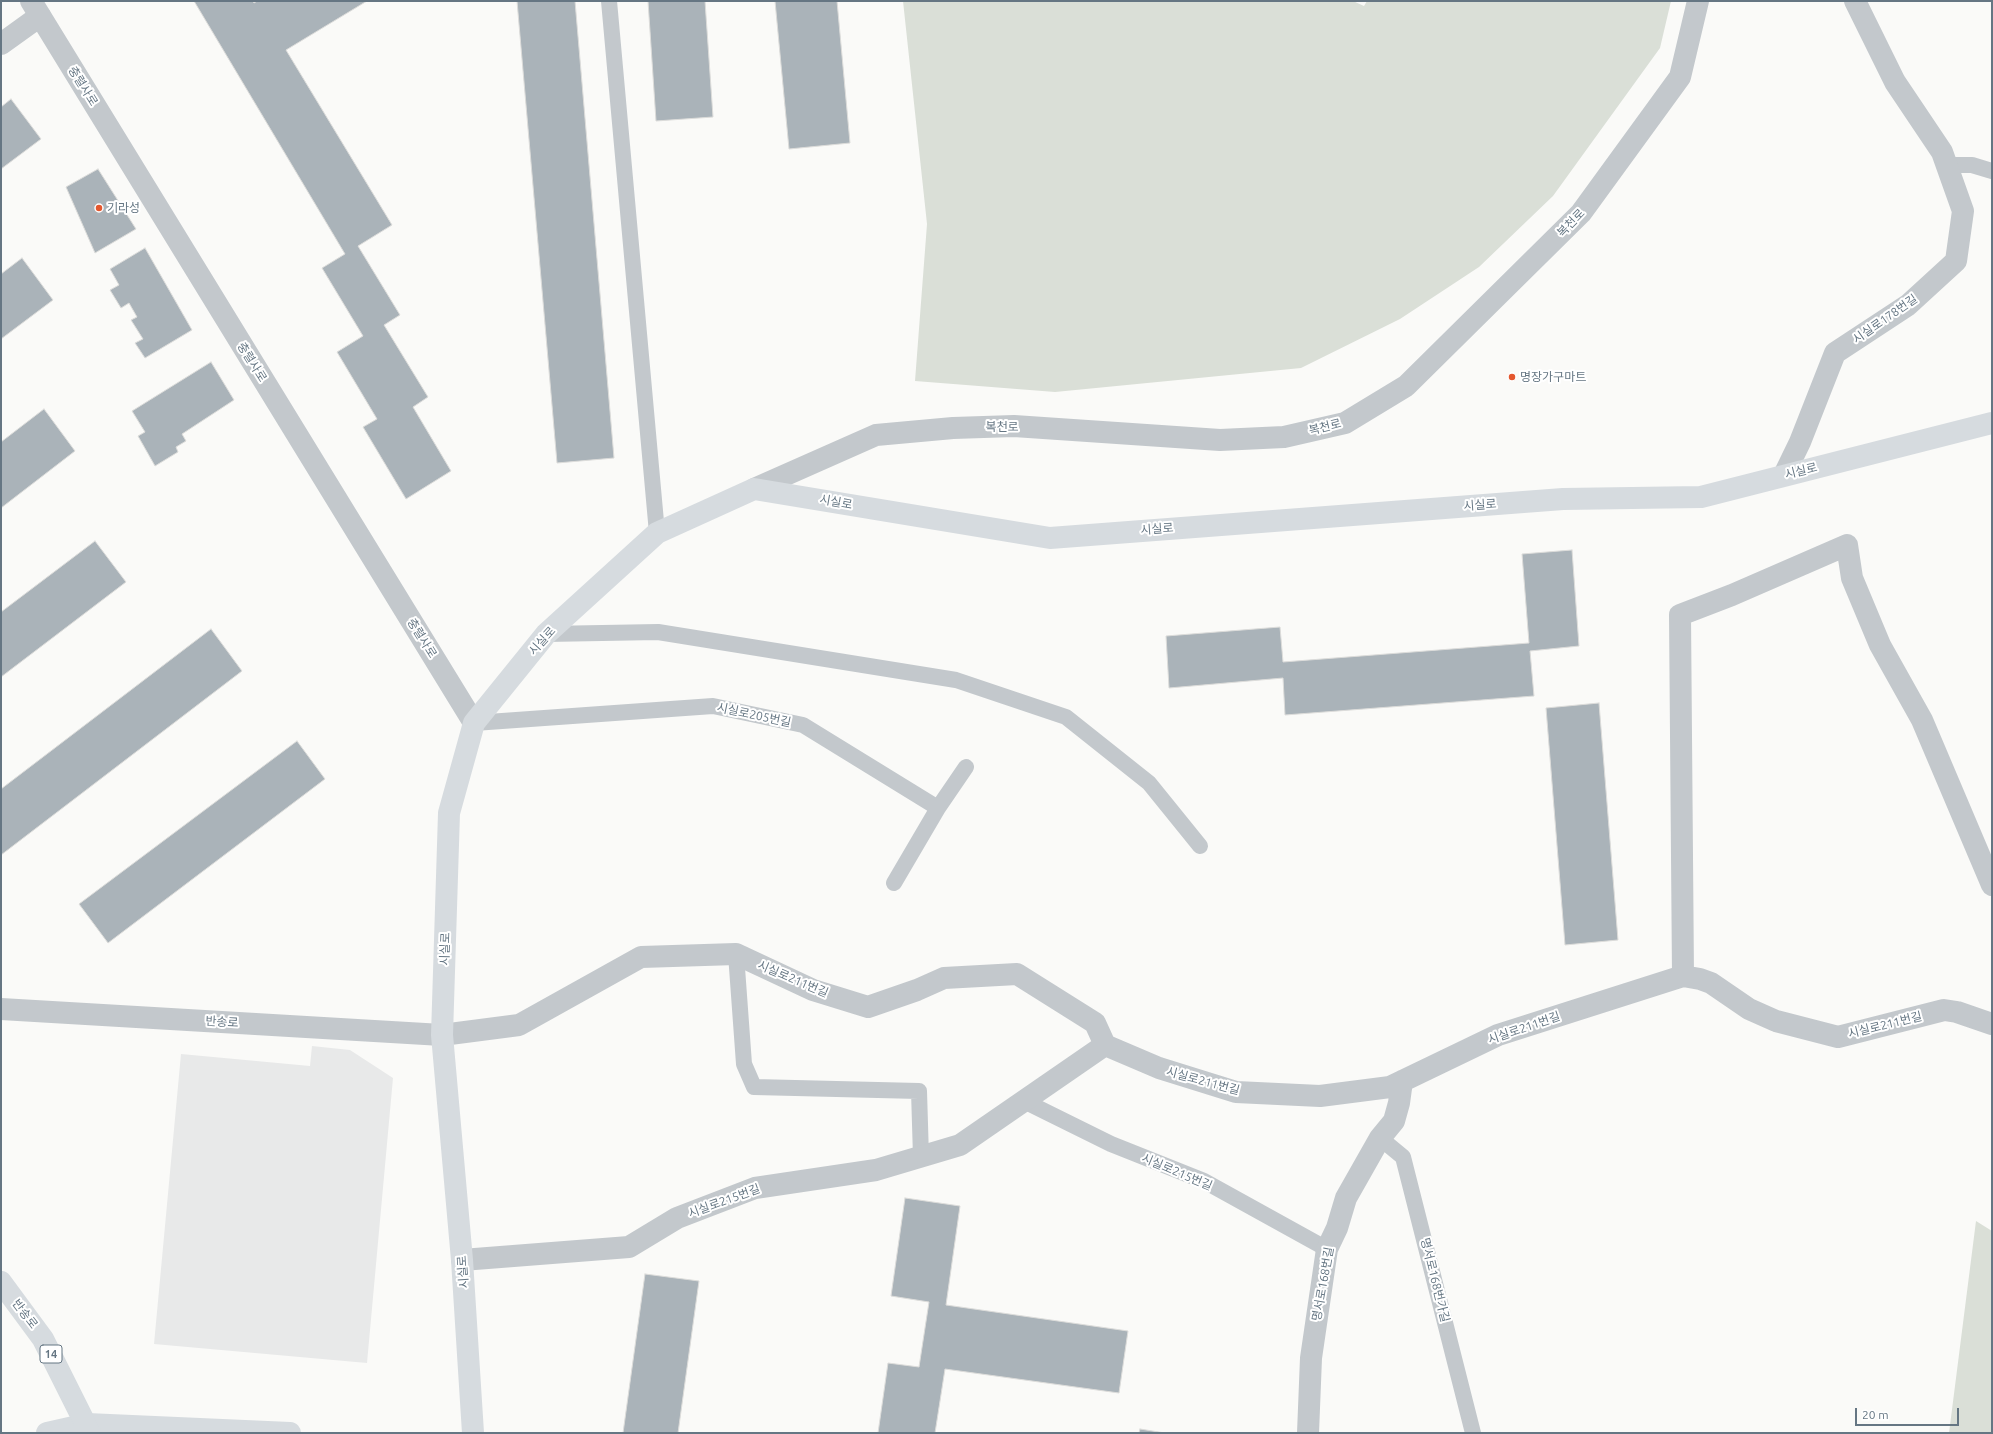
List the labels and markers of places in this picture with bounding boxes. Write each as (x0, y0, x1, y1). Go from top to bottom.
place label: 기라성 (107, 201, 140, 215)
marker: 기라성 (94, 203, 104, 213)
place label: 명장가구마트 (1520, 370, 1586, 384)
marker: 명장가구마트 (1507, 372, 1517, 382)

